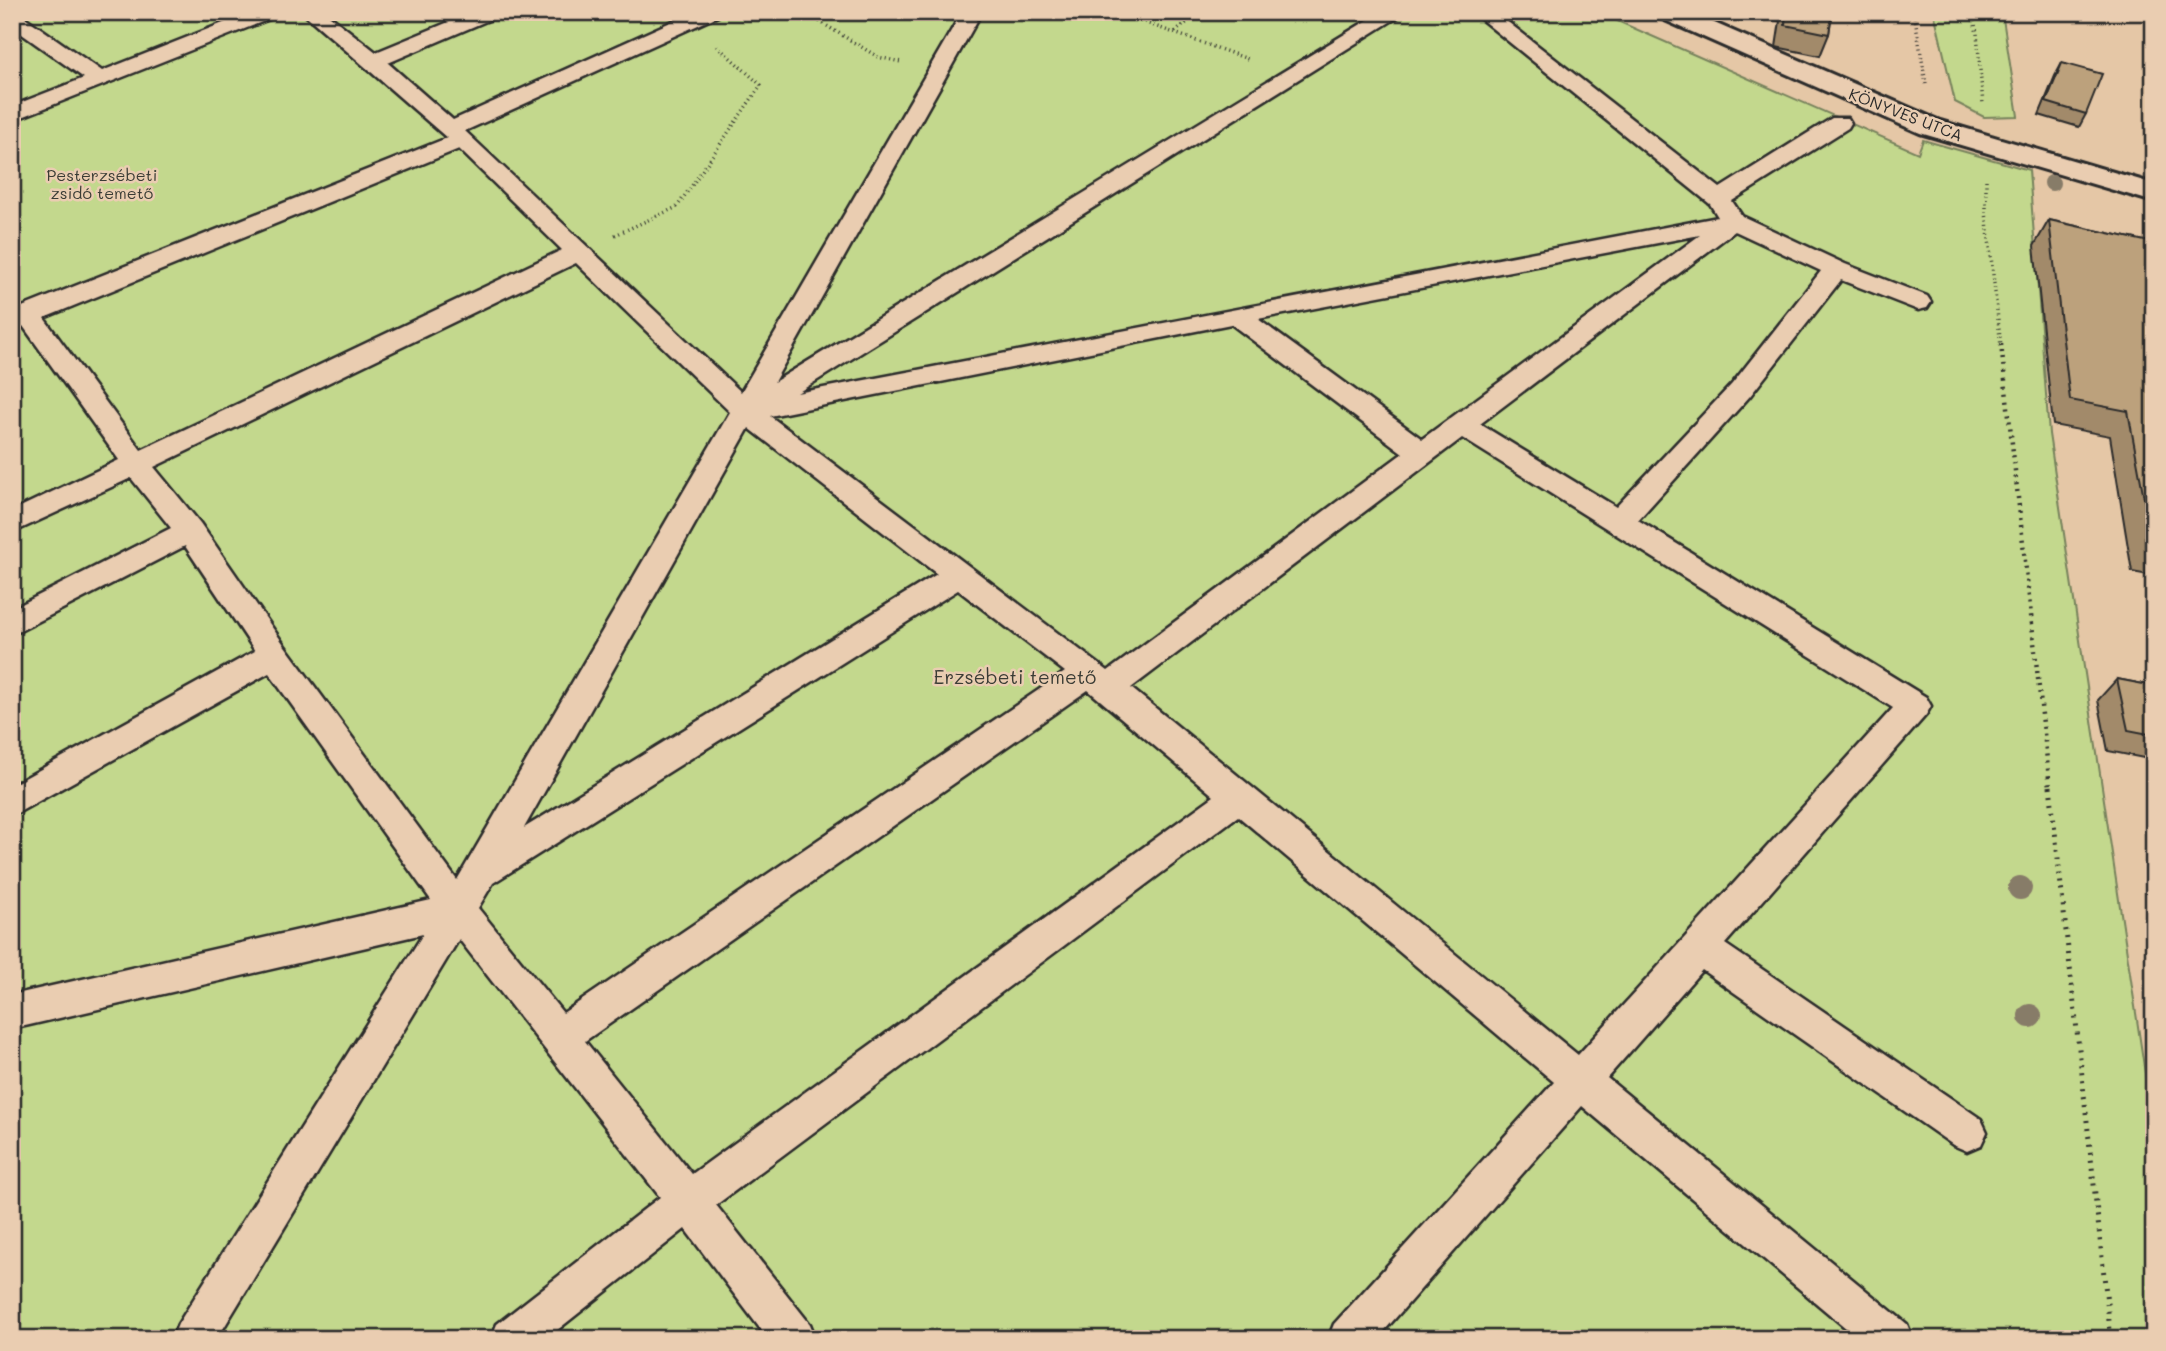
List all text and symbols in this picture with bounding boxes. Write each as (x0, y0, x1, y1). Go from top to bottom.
street label: KÖNYVES UTCA (1846, 83, 1966, 145)
park label: Pesterzsébeti zsidó temető (46, 164, 158, 203)
park label: Erzsébeti temető (934, 664, 1096, 689)

